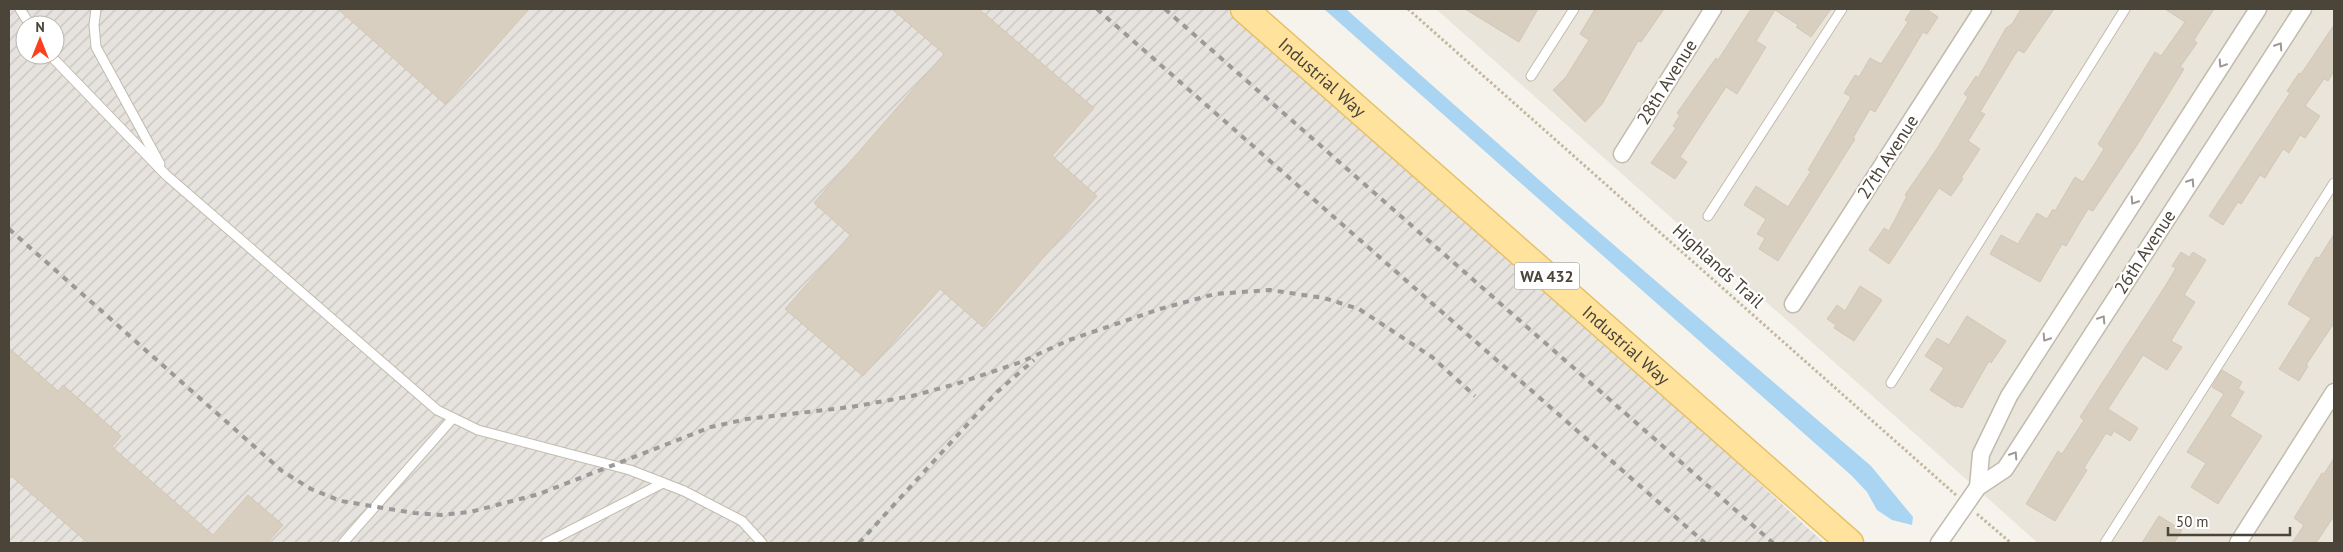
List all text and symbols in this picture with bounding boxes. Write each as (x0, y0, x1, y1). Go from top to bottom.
north arrow (15, 15, 65, 65)
text: N (35, 18, 45, 36)
street label: Industrial Way (1274, 33, 1371, 123)
street label: 28th Avenue (1631, 35, 1702, 129)
one-way arrow (2273, 42, 2282, 52)
one-way arrow (2219, 59, 2228, 68)
street label: 27th Avenue (1852, 110, 1923, 203)
one-way arrow (2185, 179, 2194, 188)
one-way arrow (2131, 196, 2140, 205)
street label: 26th Avenue (2109, 205, 2180, 298)
street label: Highlands Trail (1668, 219, 1769, 313)
road number: WA 432 (1514, 262, 1580, 290)
street label: Industrial Way (1578, 300, 1675, 390)
one-way arrow (2096, 315, 2106, 324)
one-way arrow (2043, 333, 2053, 342)
one-way arrow (2008, 451, 2017, 461)
scale bar (2168, 504, 2290, 536)
text: 50 m (2176, 512, 2209, 531)

